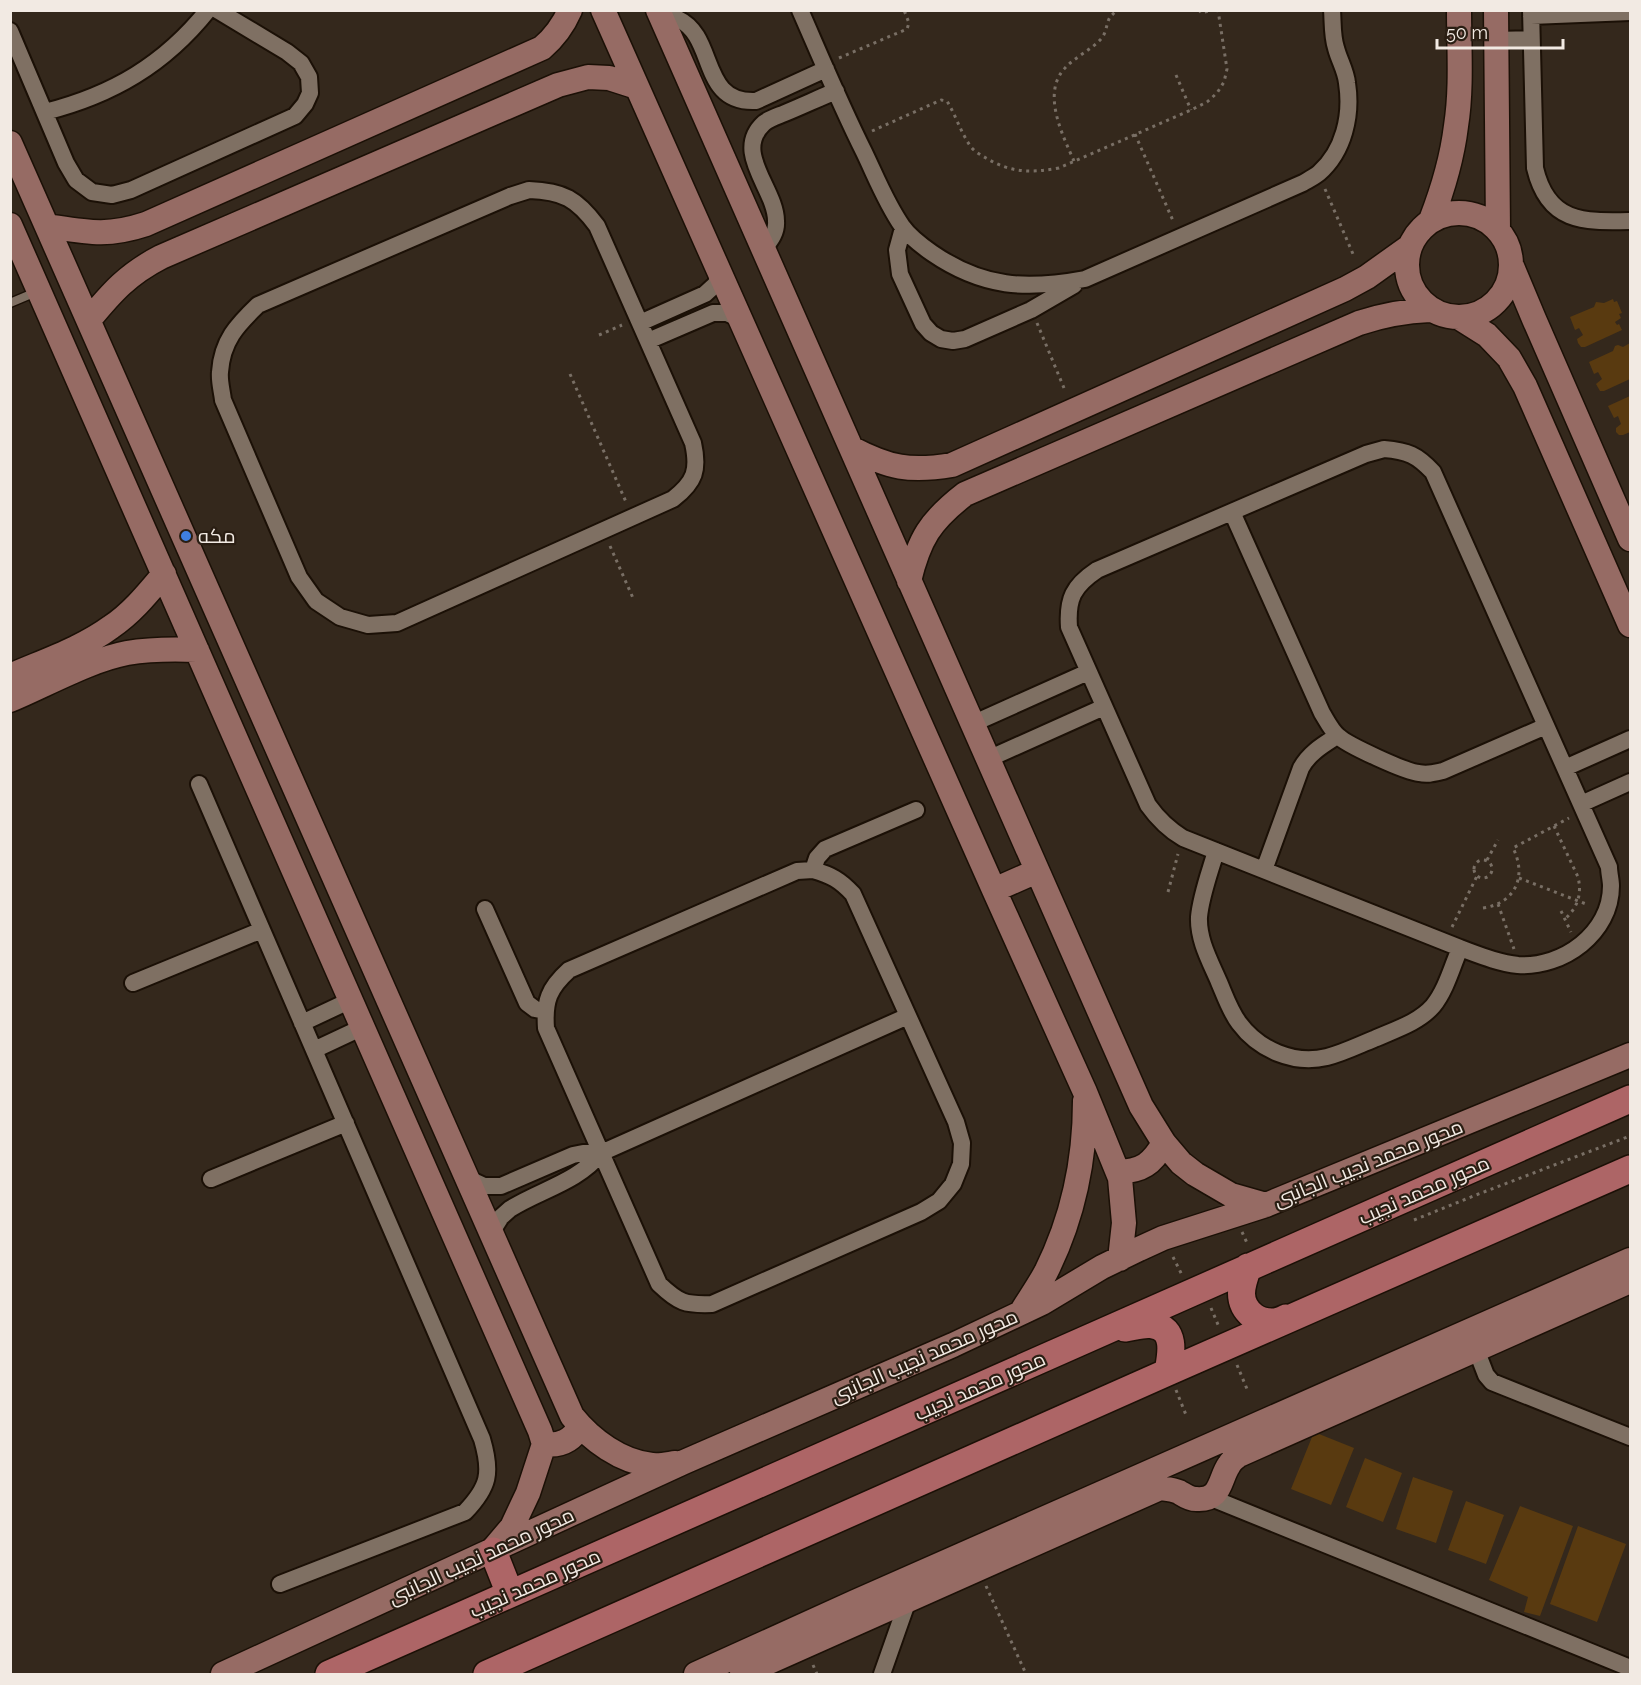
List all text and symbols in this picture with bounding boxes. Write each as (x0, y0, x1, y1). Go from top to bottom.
scale bar (1437, 12, 1563, 50)
text: 50 m (1446, 22, 1488, 43)
place label: مكه (198, 524, 236, 548)
marker: مكه (179, 529, 193, 543)
street label: محور محمد نجيب الجانبى (1270, 1114, 1466, 1212)
street label: محور محمد نجيب (1355, 1150, 1493, 1230)
street label: محور محمد نجيب الجانبى (827, 1304, 1021, 1408)
street label: محور محمد نجيب (911, 1346, 1049, 1426)
street label: محور محمد نجيب الجانبى (384, 1502, 578, 1610)
street label: محور محمد نجيب (466, 1543, 604, 1623)

